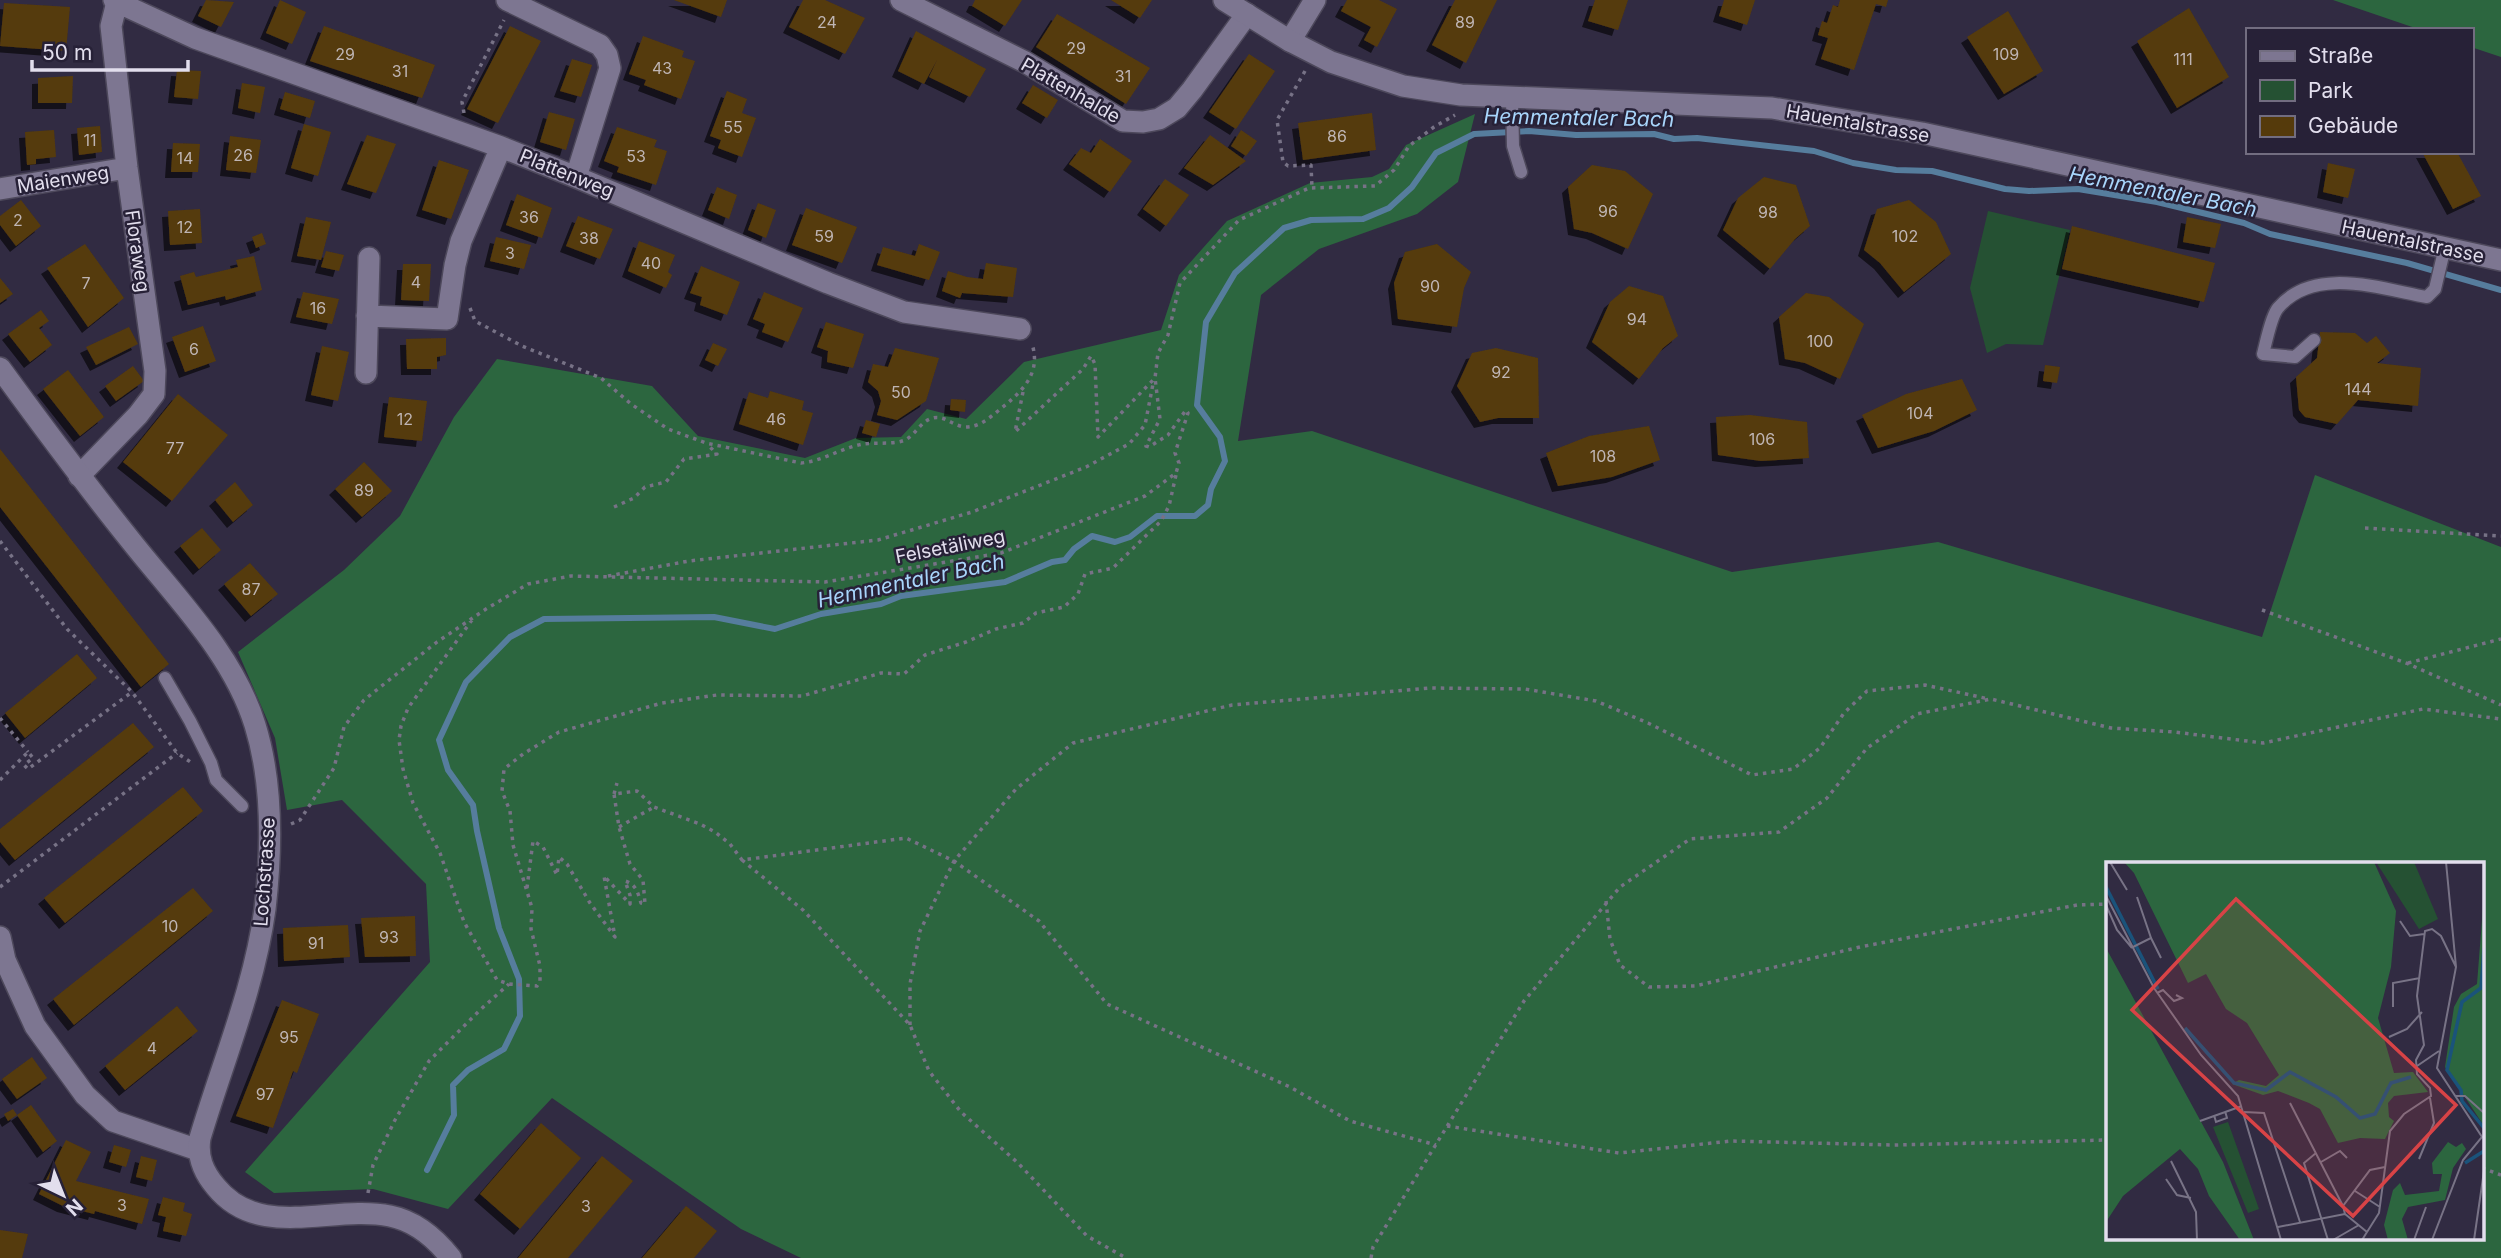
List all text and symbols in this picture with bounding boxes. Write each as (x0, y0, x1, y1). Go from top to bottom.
house number: 24 (817, 12, 837, 32)
house number: 89 (1455, 12, 1475, 32)
scale bar (32, 28, 187, 72)
legend (2246, 28, 2473, 154)
house number: 29 (1066, 38, 1086, 58)
text: 50 m (42, 40, 92, 65)
text: Straße (2308, 43, 2373, 68)
house number: 29 (335, 44, 355, 64)
house number: 109 (1993, 44, 2019, 64)
house number: 111 (2173, 49, 2193, 69)
street label: Plattenhalde (1017, 53, 1124, 128)
house number: 43 (652, 58, 672, 78)
house number: 31 (392, 61, 408, 81)
house number: 31 (1115, 66, 1131, 86)
text: Park (2308, 78, 2353, 103)
street label: Hauentalstrasse (1784, 100, 1931, 147)
water label: Hemmentaler Bach (1483, 103, 1675, 132)
text: Gebäude (2308, 113, 2398, 138)
house number: 55 (723, 117, 743, 137)
house number: 86 (1327, 126, 1347, 146)
house number: 11 (83, 130, 97, 150)
street label: Plattenweg (516, 144, 617, 203)
house number: 26 (233, 145, 253, 165)
house number: 53 (626, 146, 646, 166)
house number: 14 (177, 148, 193, 168)
street label: Maienweg (16, 161, 111, 198)
water label: Hemmentaler Bach (2067, 161, 2259, 222)
house number: 96 (1598, 201, 1618, 221)
house number: 98 (1758, 202, 1778, 222)
house number: 36 (519, 207, 539, 227)
street label: Floraweg (120, 208, 155, 294)
house number: 2 (13, 210, 23, 230)
street label: Hauentalstrasse (2340, 215, 2486, 268)
house number: 12 (177, 217, 193, 237)
house number: 59 (814, 226, 834, 246)
house number: 102 (1892, 226, 1918, 246)
house number: 38 (579, 228, 599, 248)
house number: 3 (505, 243, 515, 263)
house number: 40 (641, 253, 661, 273)
house number: 4 (411, 272, 421, 292)
house number: 7 (81, 273, 91, 293)
house number: 90 (1420, 276, 1440, 296)
house number: 16 (310, 298, 326, 318)
house number: 94 (1627, 309, 1647, 329)
house number: 100 (1807, 331, 1833, 351)
house number: 6 (189, 339, 199, 359)
house number: 92 (1491, 362, 1511, 382)
house number: 144 (2344, 379, 2372, 399)
house number: 50 (891, 382, 911, 402)
house number: 104 (1907, 403, 1933, 423)
house number: 12 (397, 409, 413, 429)
house number: 46 (766, 409, 786, 429)
house number: 106 (1749, 429, 1775, 449)
house number: 77 (166, 438, 184, 458)
house number: 108 (1590, 446, 1616, 466)
house number: 89 (354, 480, 374, 500)
street label: Felsetäliweg (893, 525, 1007, 568)
water label: Hemmentaler Bach (815, 548, 1007, 613)
house number: 87 (242, 579, 260, 599)
street label: Lochstrasse (249, 817, 280, 927)
inset map (2106, 862, 2484, 1240)
house number: 10 (162, 916, 178, 936)
house number: 93 (379, 927, 399, 947)
house number: 91 (308, 933, 324, 953)
house number: 95 (279, 1027, 299, 1047)
house number: 4 (147, 1038, 157, 1058)
house number: 97 (256, 1084, 274, 1104)
north arrow (28, 1160, 98, 1230)
text: N (61, 1194, 87, 1220)
house number: 3 (117, 1195, 127, 1215)
house number: 3 (581, 1196, 591, 1216)

